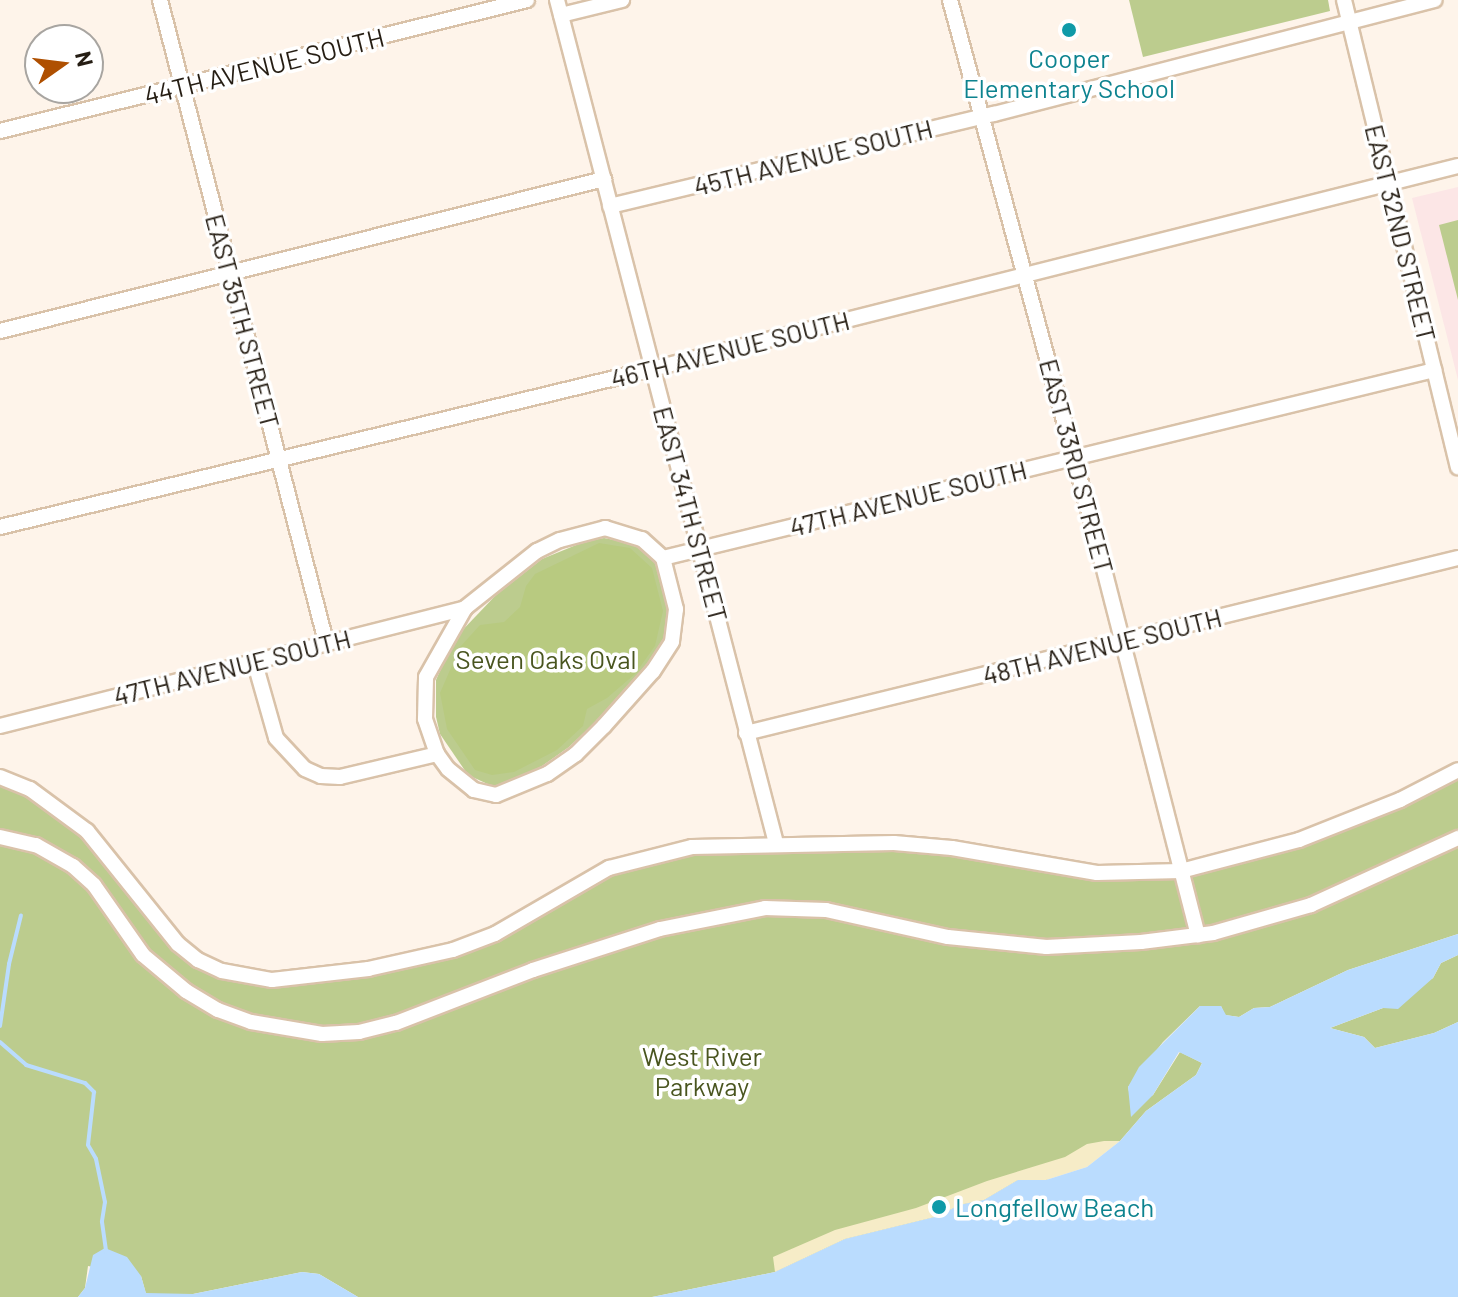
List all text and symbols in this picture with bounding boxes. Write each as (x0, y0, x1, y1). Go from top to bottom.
street label: 44TH AVENUE SOUTH (141, 21, 387, 111)
marker: Cooper Elementary School (1060, 21, 1078, 39)
north arrow (24, 24, 104, 104)
place label: Cooper Elementary School (963, 42, 1175, 104)
text: N (71, 48, 100, 69)
street label: 45TH AVENUE SOUTH (690, 112, 936, 202)
street label: EAST 32ND STREET (1359, 121, 1443, 345)
street label: EAST 35TH STREET (199, 210, 287, 432)
street label: 46TH AVENUE SOUTH (607, 304, 853, 394)
street label: EAST 33RD STREET (1033, 355, 1121, 577)
street label: EAST 34TH STREET (647, 403, 735, 625)
street label: 47TH AVENUE SOUTH (786, 453, 1030, 543)
street label: 48TH AVENUE SOUTH (979, 601, 1225, 691)
street label: 47TH AVENUE SOUTH (110, 622, 354, 712)
park label: Seven Oaks Oval (455, 643, 637, 675)
park label: West River Parkway (642, 1040, 762, 1102)
place label: Longfellow Beach (955, 1191, 1154, 1223)
marker: Longfellow Beach (930, 1198, 948, 1216)

